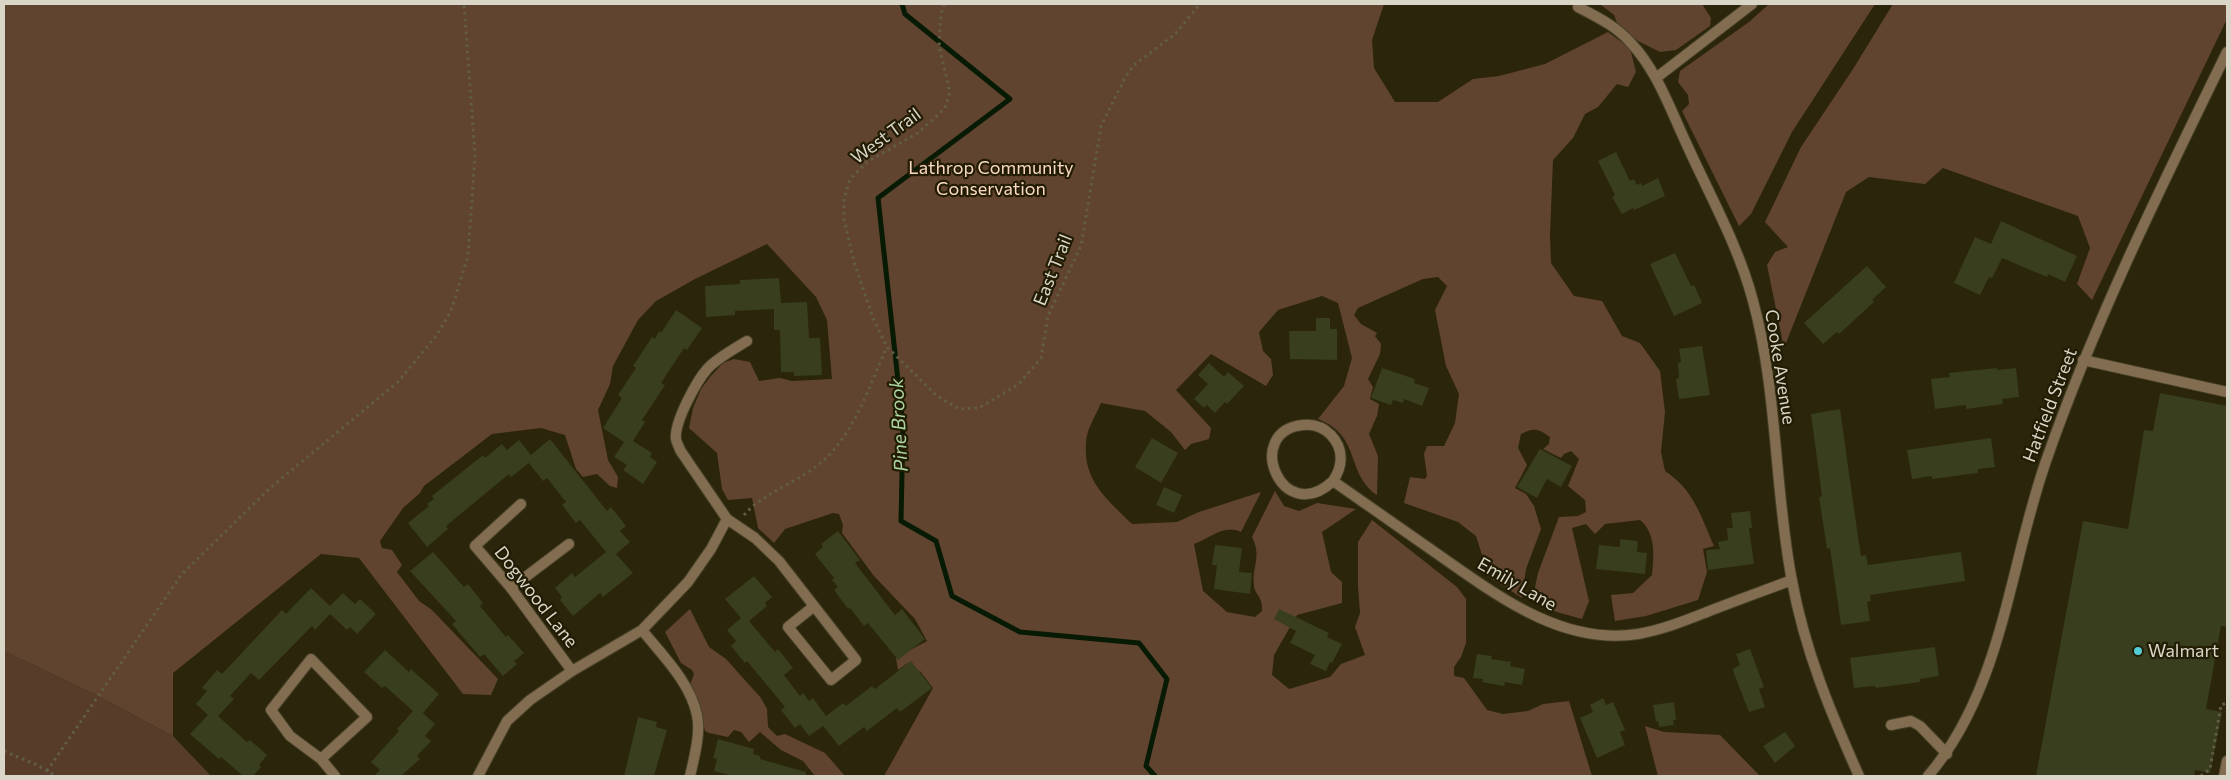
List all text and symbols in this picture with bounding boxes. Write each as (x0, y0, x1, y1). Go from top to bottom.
street label: West Trail (847, 103, 925, 169)
park label: Lathrop Community Conservation (908, 157, 1074, 200)
street label: East Trail (1029, 231, 1077, 309)
street label: Cooke Avenue (1760, 308, 1800, 426)
street label: Hatfield Street (2018, 345, 2082, 465)
water label: Pine Brook (885, 378, 913, 472)
street label: Dogwood Lane (490, 542, 582, 652)
street label: Emily Lane (1474, 553, 1560, 615)
place label: Walmart (2148, 640, 2219, 662)
marker: Walmart (2132, 645, 2144, 657)

